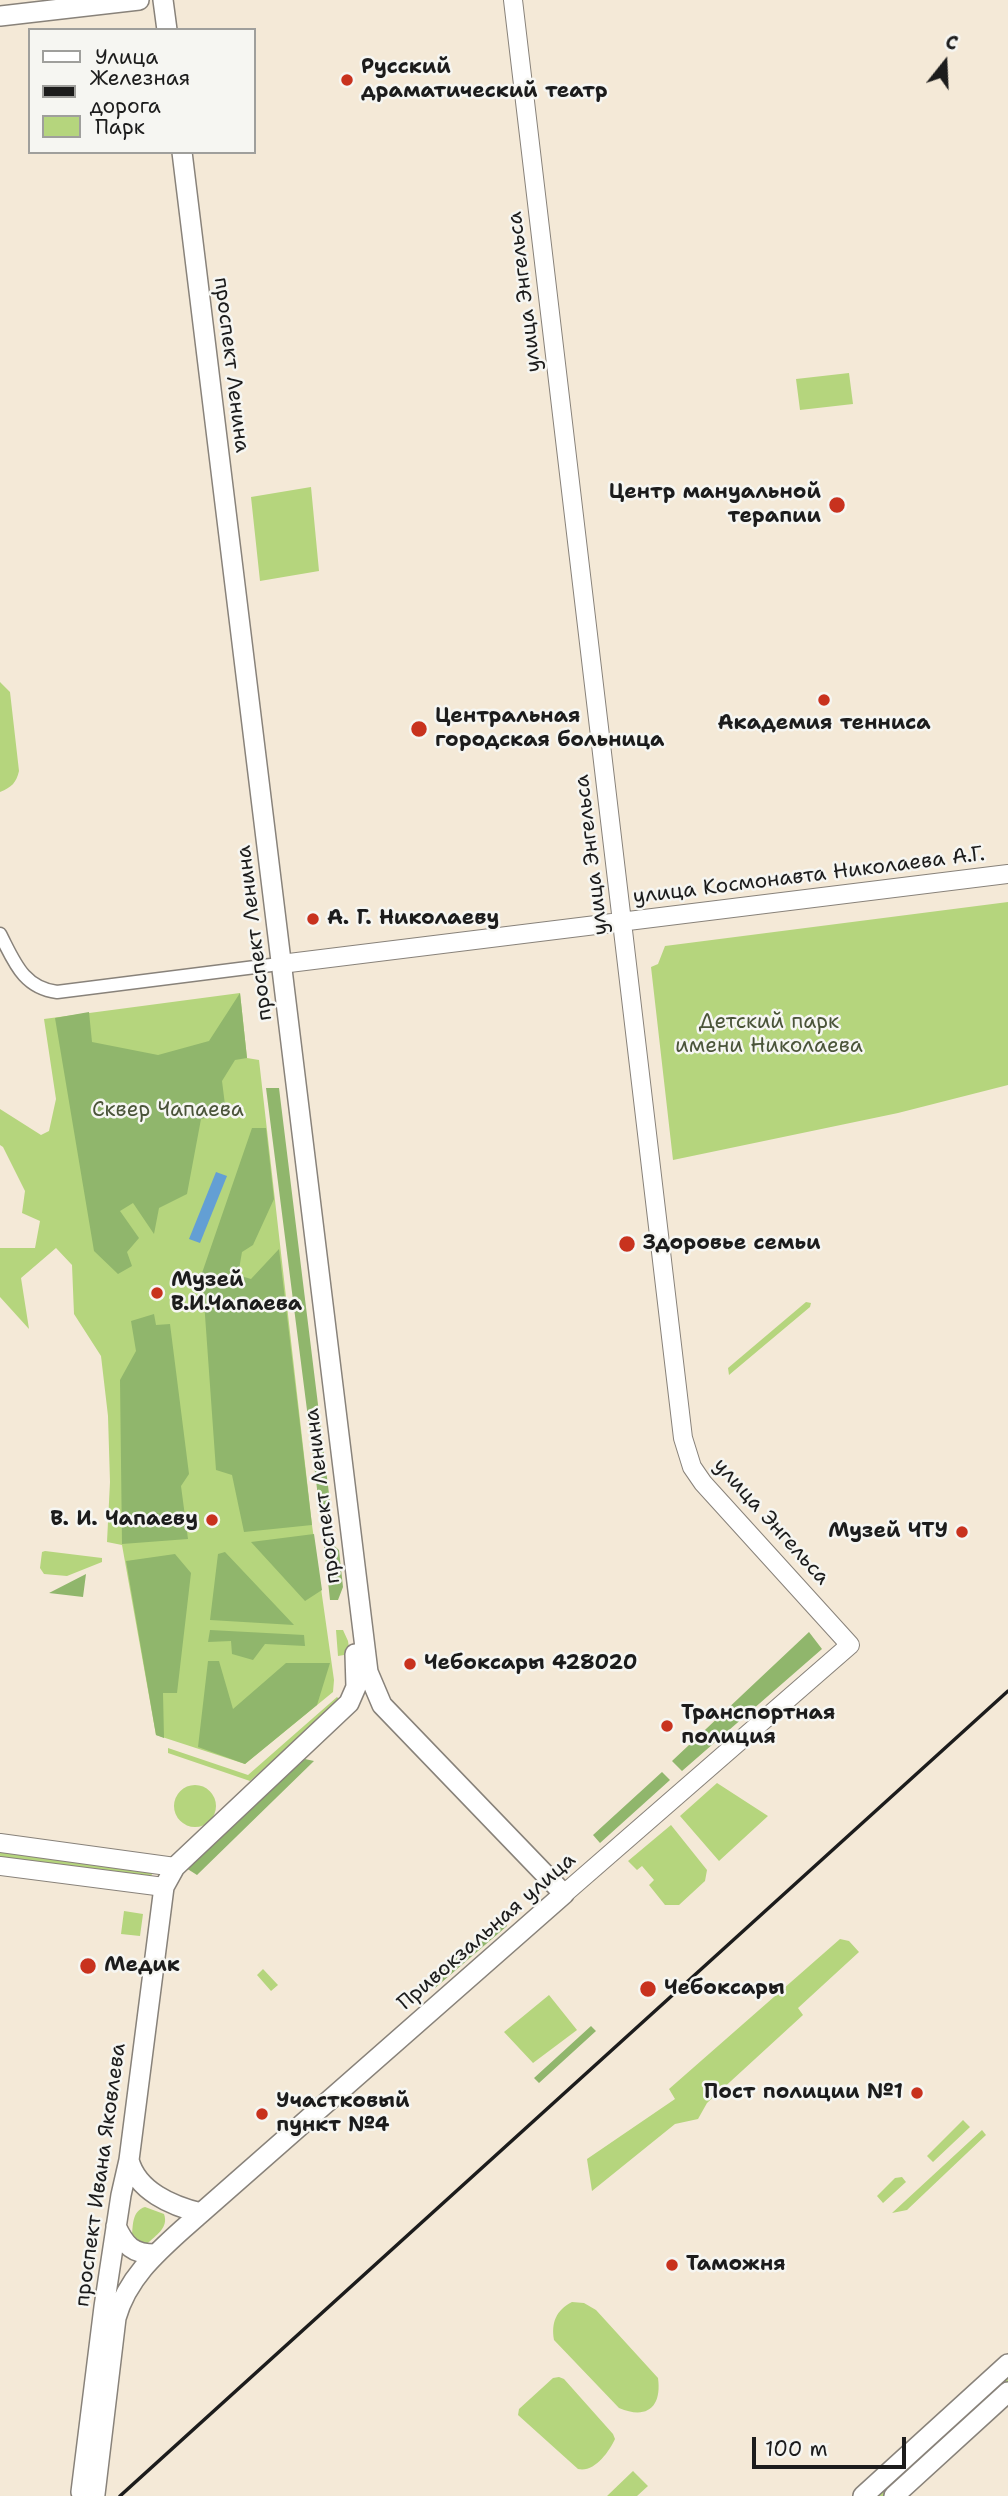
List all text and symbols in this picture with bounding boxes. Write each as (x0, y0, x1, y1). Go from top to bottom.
legend (28, 28, 256, 154)
north arrow (910, 28, 980, 98)
text: С (942, 29, 961, 56)
text: Улица (95, 43, 158, 71)
place label: Русский драматический театр (361, 55, 607, 105)
text: Железная дорога (90, 64, 190, 120)
marker: Русский драматический театр (339, 72, 355, 88)
text: Парк (95, 113, 145, 141)
street label: улица Энгельса (503, 210, 547, 374)
street label: проспект Ленина (208, 276, 254, 454)
place label: Центр мануальной терапии (609, 480, 821, 530)
marker: Центр мануальной терапии (827, 495, 847, 515)
marker: Академия тенниса (816, 692, 832, 708)
place label: Центральная городская больница (435, 704, 664, 754)
place label: Академия тенниса (717, 711, 931, 737)
marker: Центральная городская больница (409, 719, 429, 739)
street label: улица Энгельса (570, 773, 614, 937)
street label: улица Космонавта Николаева А.Г. (632, 842, 986, 910)
street label: проспект Ленина (232, 844, 278, 1022)
place label: А. Г. Николаеву (327, 906, 499, 932)
marker: А. Г. Николаеву (305, 911, 321, 927)
park label: Детский парк имени Николаева (675, 1010, 863, 1060)
park label: Сквер Чапаева (92, 1098, 244, 1124)
place label: Здоровье семьи (643, 1231, 821, 1257)
marker: Здоровье семьи (617, 1234, 637, 1254)
place label: Музей В.И.Чапаева (171, 1268, 302, 1318)
marker: Музей В.И.Чапаева (149, 1285, 165, 1301)
street label: проспект Ленина (300, 1407, 346, 1585)
street label: улица Энгельса (708, 1453, 834, 1591)
place label: В. И. Чапаеву (50, 1507, 198, 1533)
marker: В. И. Чапаеву (204, 1512, 220, 1528)
place label: Музей ЧТУ (828, 1519, 948, 1545)
marker: Музей ЧТУ (954, 1524, 970, 1540)
place label: Чебоксары 428020 (424, 1651, 637, 1677)
marker: Чебоксары 428020 (402, 1656, 418, 1672)
place label: Транспортная полиция (681, 1701, 835, 1751)
marker: Транспортная полиция (659, 1718, 675, 1734)
street label: Привокзальная улица (393, 1848, 581, 2016)
place label: Медик (104, 1953, 180, 1979)
marker: Медик (78, 1956, 98, 1976)
place label: Чебоксары (664, 1976, 785, 2002)
marker: Чебоксары (638, 1979, 658, 1999)
street label: проспект Ивана Яковлева (70, 2042, 132, 2308)
place label: Пост полиции №1 (704, 2080, 903, 2106)
marker: Пост полиции №1 (909, 2085, 925, 2101)
place label: Участковый пункт №4 (276, 2089, 409, 2139)
marker: Участковый пункт №4 (254, 2106, 270, 2122)
place label: Таможня (686, 2252, 786, 2278)
marker: Таможня (664, 2257, 680, 2273)
scale bar (756, 2422, 910, 2466)
text: 100 m (765, 2435, 828, 2463)

